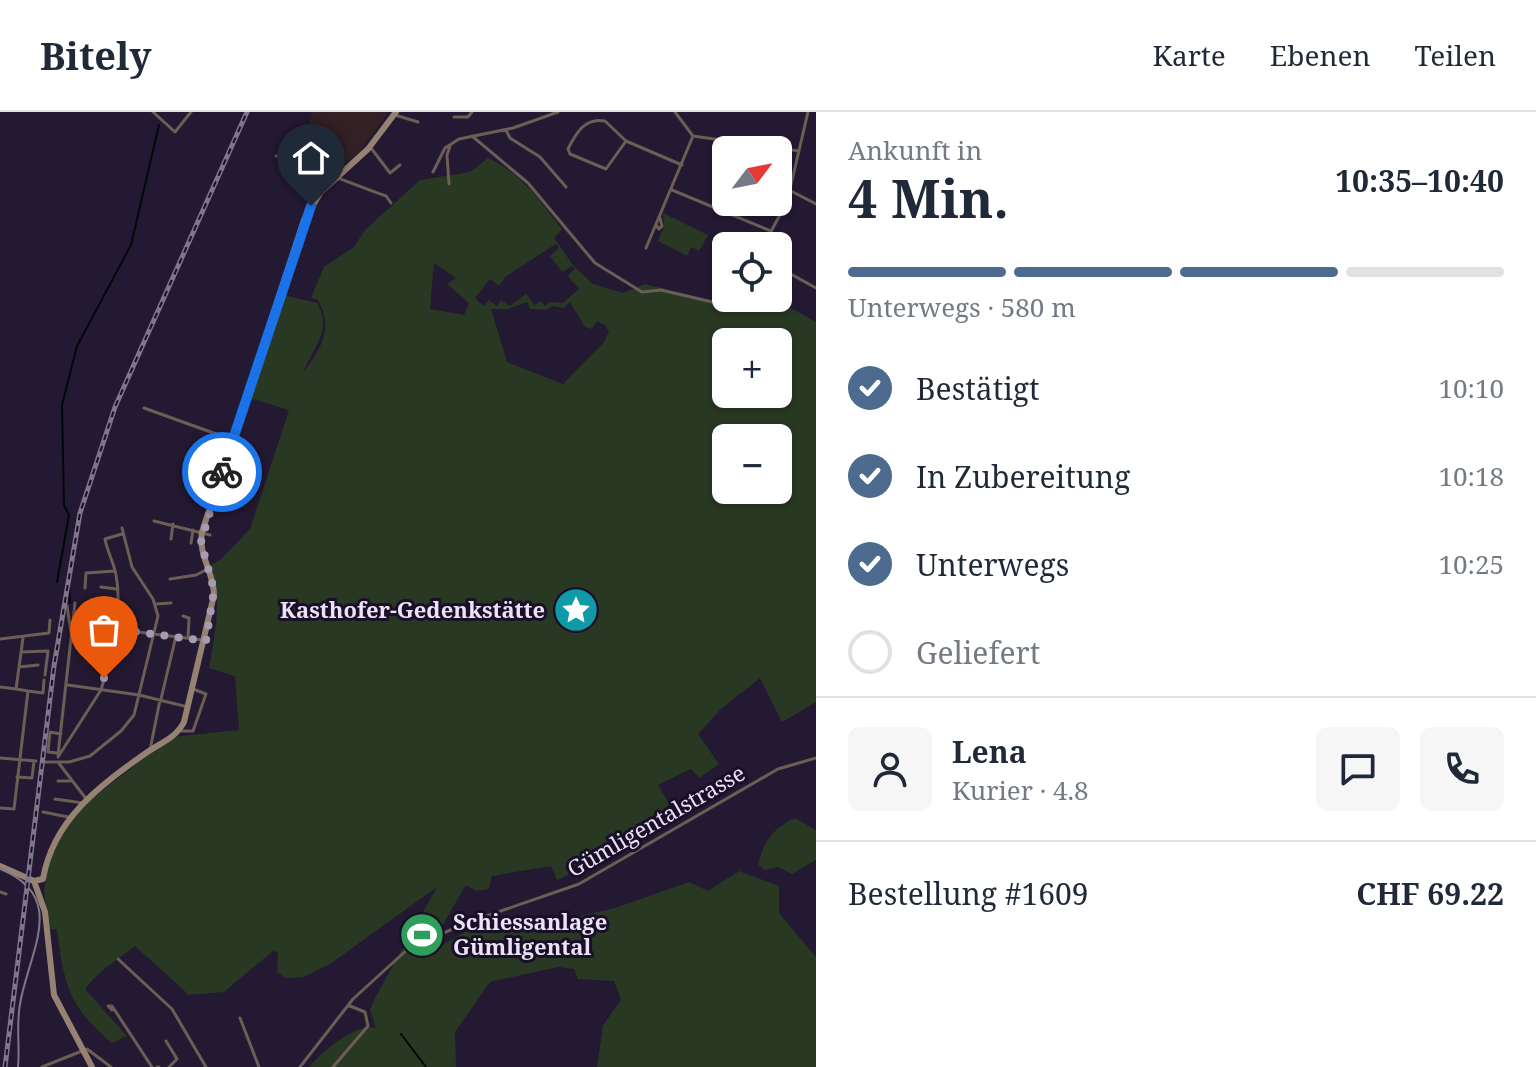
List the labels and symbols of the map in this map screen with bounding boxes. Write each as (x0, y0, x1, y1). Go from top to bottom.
pin (277, 124, 345, 206)
north arrow (712, 136, 792, 216)
courier (182, 432, 262, 512)
place icon: Kasthofer-Gedenkstätte (552, 586, 600, 634)
place label: Kasthofer-Gedenkstätte (280, 594, 545, 624)
pin (70, 596, 138, 678)
street label: Gümligentalstrasse (561, 757, 750, 883)
place label: Schiessanlage Gümligental (453, 906, 607, 961)
sports icon: Schiessanlage Gümligental (398, 911, 446, 959)

